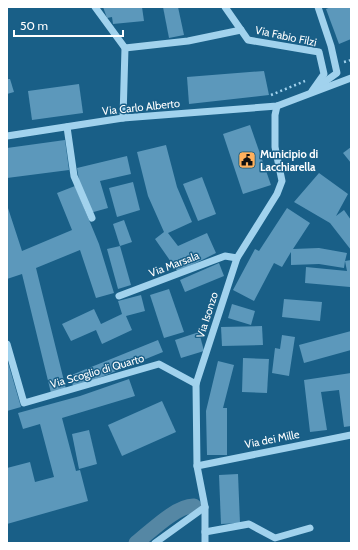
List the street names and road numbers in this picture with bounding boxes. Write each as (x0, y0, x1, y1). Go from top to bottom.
street label: Via Fabio Filzi (254, 23, 318, 49)
street label: Via Carlo Alberto (101, 96, 181, 118)
street label: Via Marsala (147, 248, 202, 280)
street label: Via Isonzo (193, 290, 221, 340)
street label: Via Scoglio di Quarto (48, 351, 146, 391)
street label: Via dei Mille (243, 427, 301, 451)

